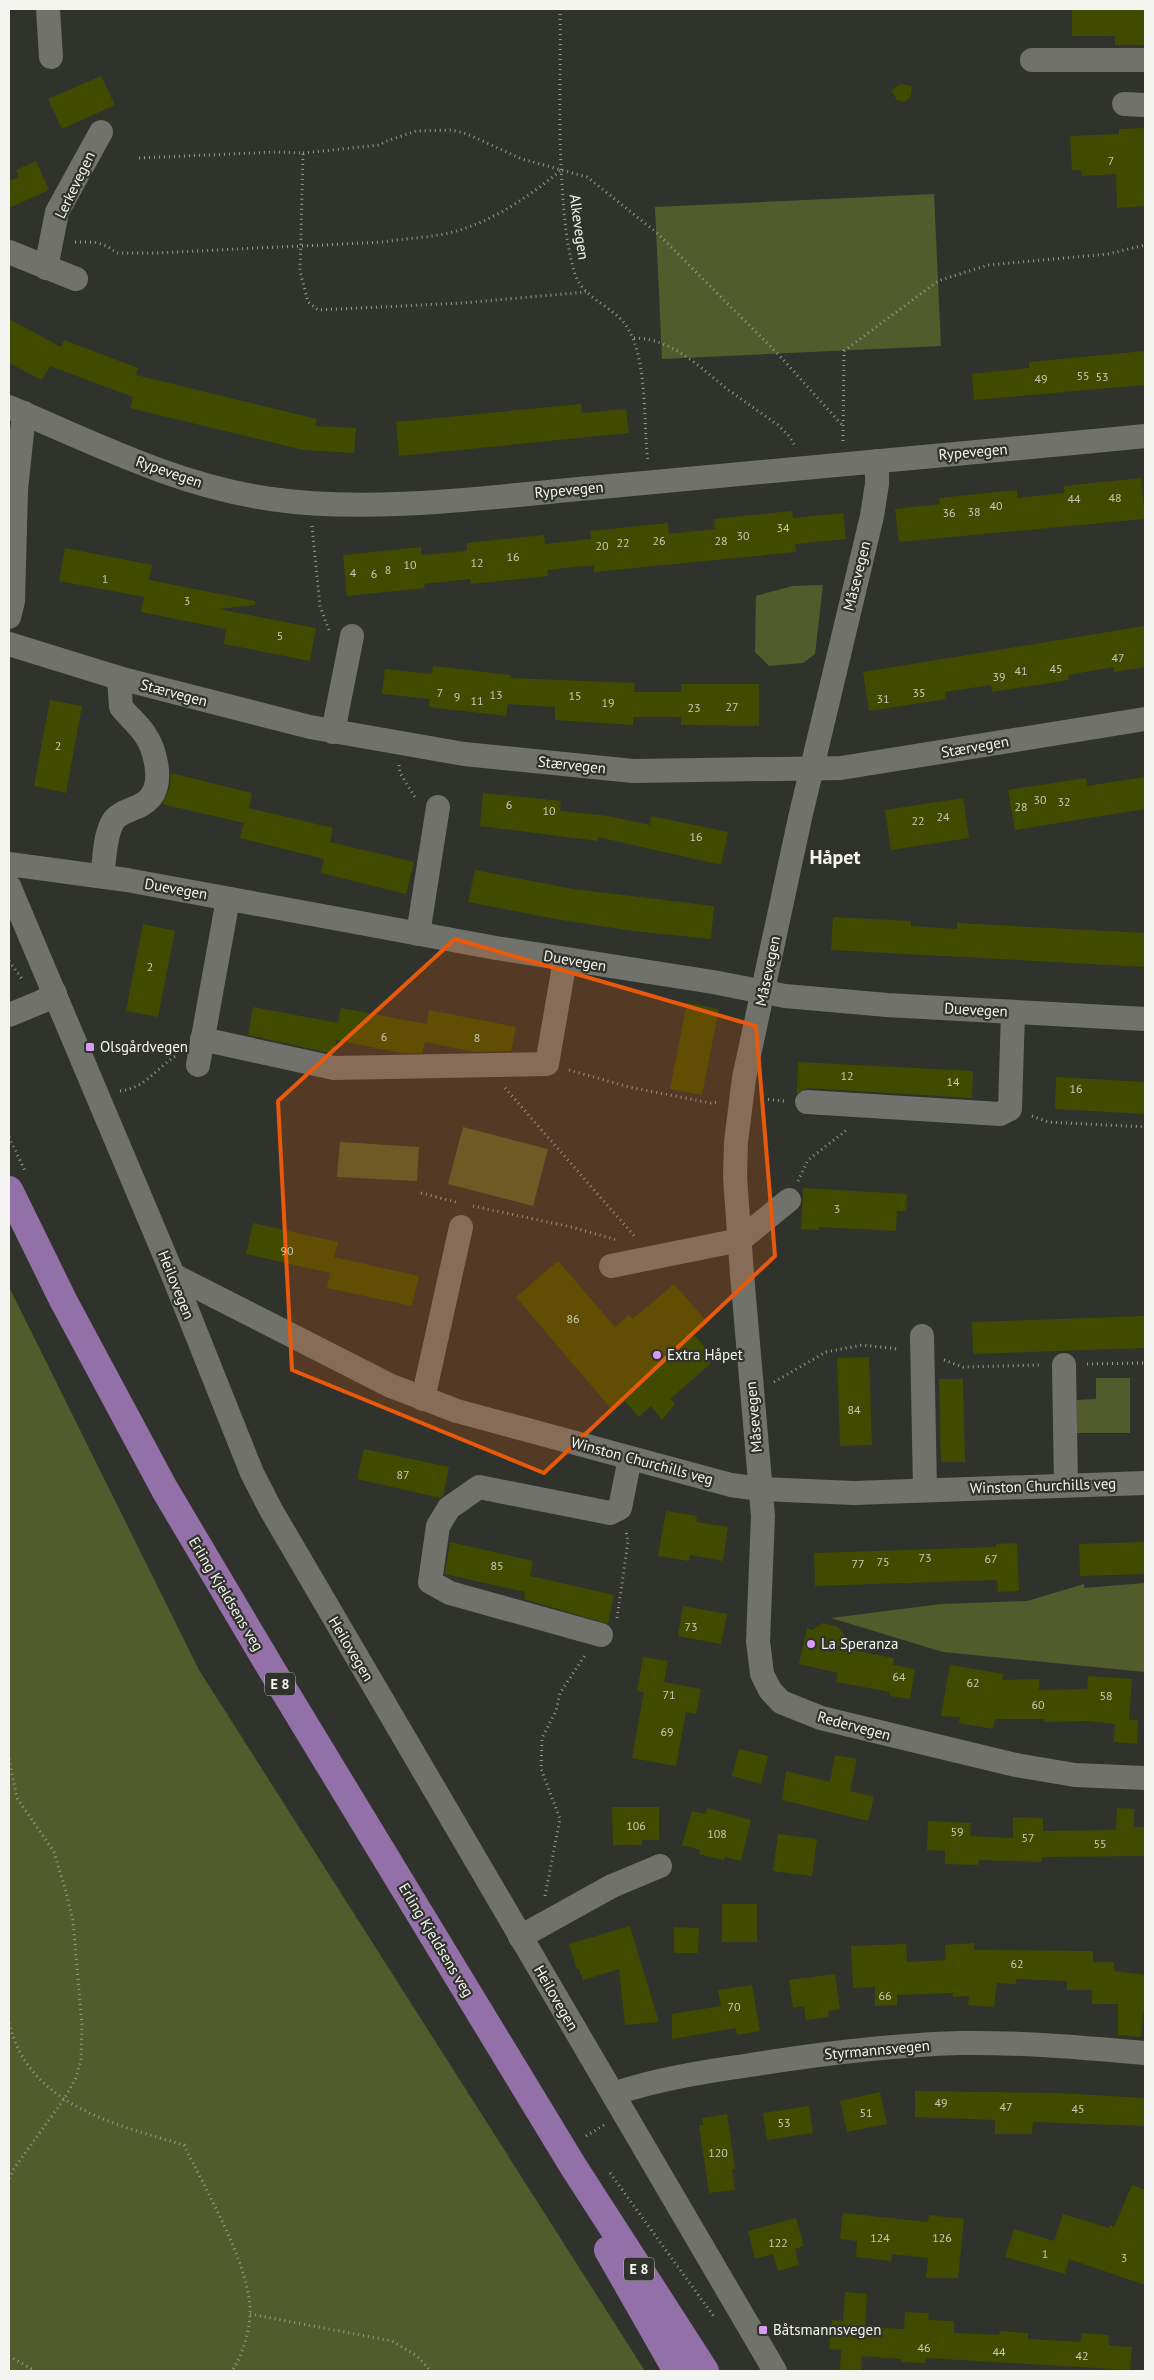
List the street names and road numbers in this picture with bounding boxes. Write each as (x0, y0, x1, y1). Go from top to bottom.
street label: Lerkevegen (50, 148, 99, 221)
street label: Alkevegen (566, 193, 593, 261)
street label: Rypevegen (938, 439, 1008, 464)
street label: Rypevegen (133, 451, 205, 492)
street label: Rypevegen (534, 477, 604, 502)
street label: Måsevegen (839, 539, 874, 613)
street label: Stærvegen (139, 674, 210, 711)
street label: Stærvegen (940, 731, 1010, 762)
street label: Stærvegen (537, 751, 607, 778)
street label: Duevegen (143, 874, 209, 903)
street label: Måsevegen (751, 934, 784, 1008)
street label: Duevegen (542, 946, 608, 975)
street label: Duevegen (944, 998, 1008, 1021)
street label: Heilovegen (154, 1248, 199, 1322)
street label: Måsevegen (741, 1381, 766, 1453)
street label: Winston Churchills veg (569, 1432, 715, 1489)
street label: Winston Churchills veg (969, 1473, 1117, 1498)
street label: Erling Kjeldsens veg (185, 1533, 268, 1654)
street label: Heilovegen (325, 1613, 378, 1685)
road number: E 8 (265, 1672, 295, 1696)
street label: Redervegen (815, 1707, 893, 1744)
street label: Erling Kjeldsens veg (395, 1879, 478, 2000)
street label: Heilovegen (530, 1962, 583, 2034)
street label: Styrmannsvegen (823, 2035, 931, 2064)
road number: E 8 (624, 2258, 654, 2280)

